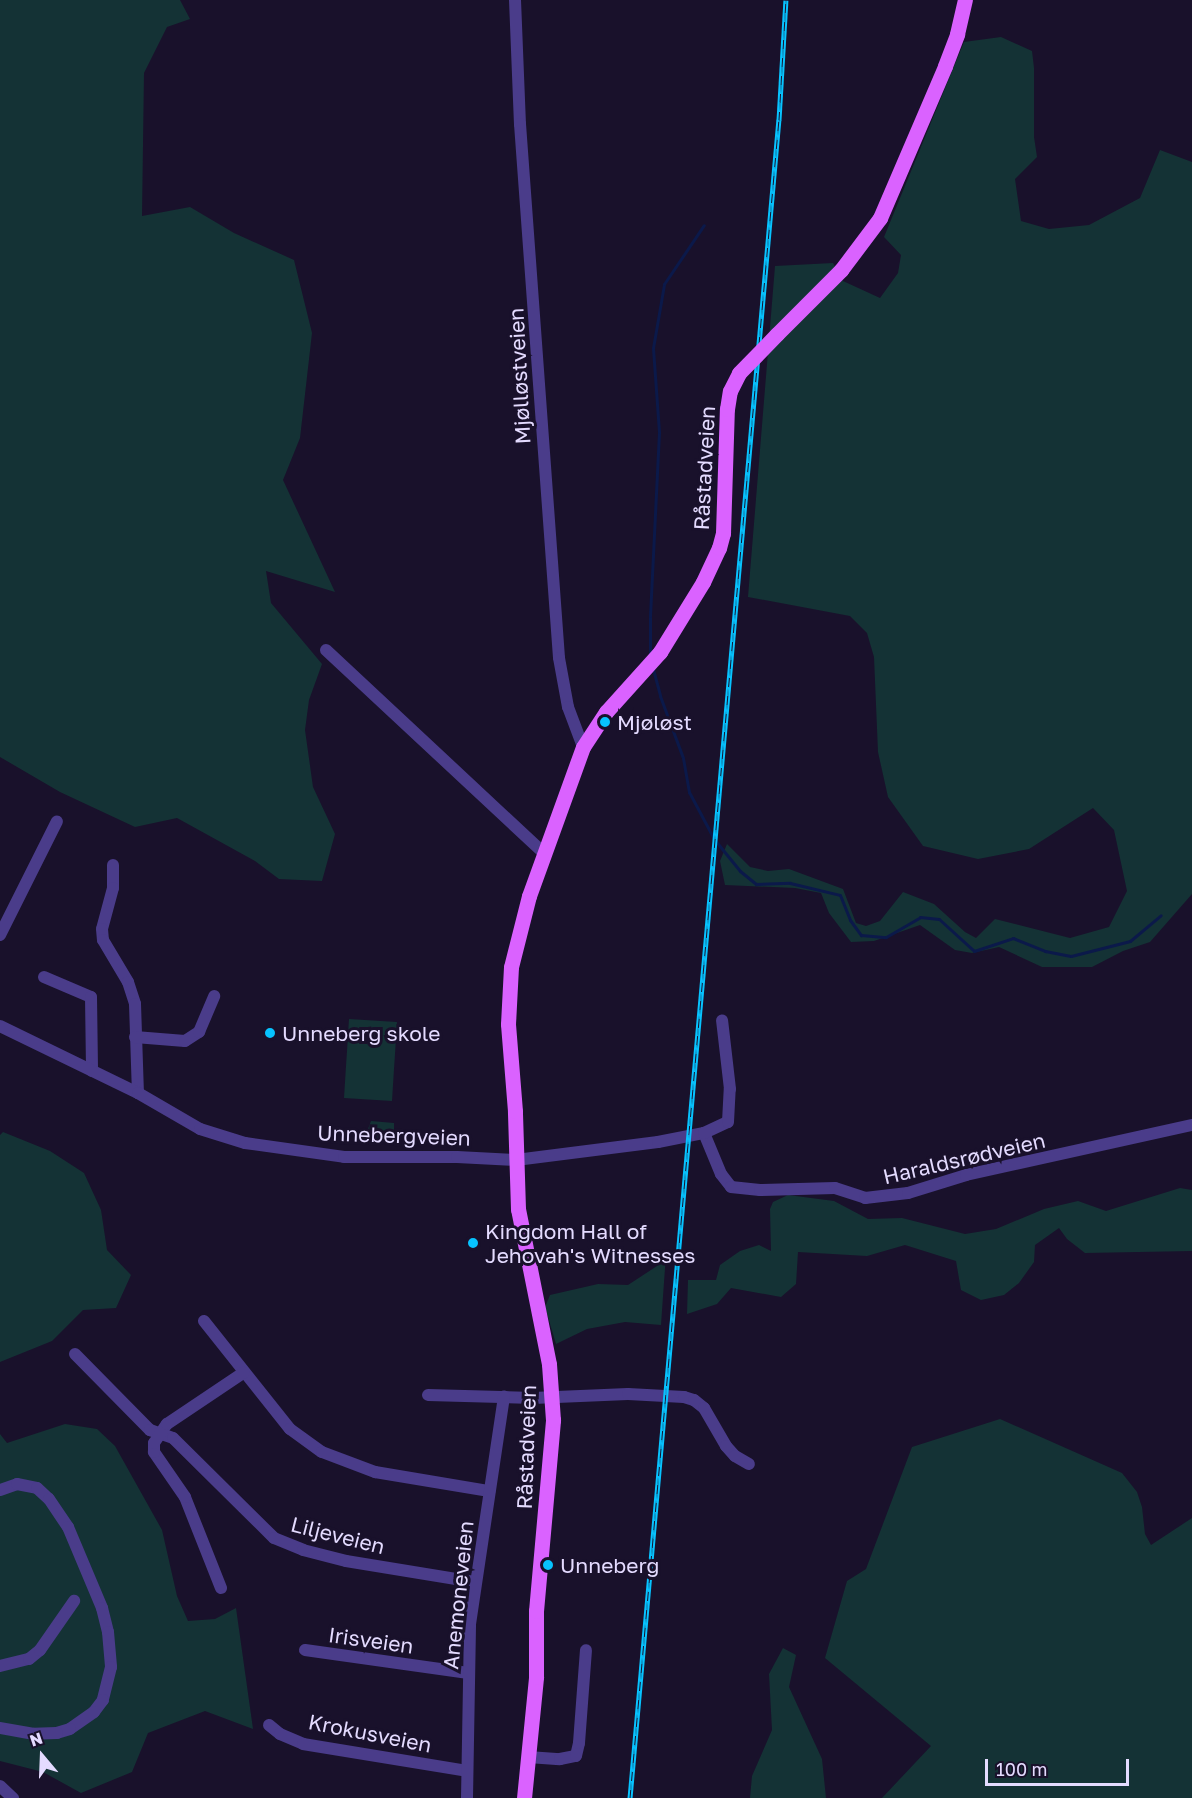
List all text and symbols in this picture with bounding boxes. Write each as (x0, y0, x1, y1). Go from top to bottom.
street label: Mjølløstveien (503, 307, 535, 445)
street label: Råstadveien (688, 405, 720, 531)
place label: Mjøløst (617, 709, 692, 735)
marker: Mjøløst (598, 715, 612, 729)
place label: Unneberg skole (282, 1020, 440, 1046)
marker: Unneberg skole (263, 1026, 277, 1040)
street label: Unnebergveien (317, 1120, 471, 1150)
street label: Haraldsrødveien (880, 1127, 1048, 1189)
place label: Kingdom Hall of Jehovah's Witnesses (485, 1218, 695, 1268)
marker: Kingdom Hall of Jehovah's Witnesses (466, 1236, 480, 1250)
street label: Råstadveien (511, 1384, 541, 1510)
street label: Liljeveien (288, 1511, 388, 1559)
street label: Anemoneveien (438, 1519, 478, 1671)
place label: Unneberg (560, 1552, 659, 1578)
marker: Unneberg (541, 1558, 555, 1572)
street label: Irisveien (327, 1622, 415, 1658)
street label: Krokusveien (306, 1709, 434, 1757)
north arrow (12, 1726, 72, 1786)
text: N (27, 1728, 45, 1750)
scale bar (988, 1747, 1132, 1785)
text: 100 m (996, 1758, 1047, 1780)

